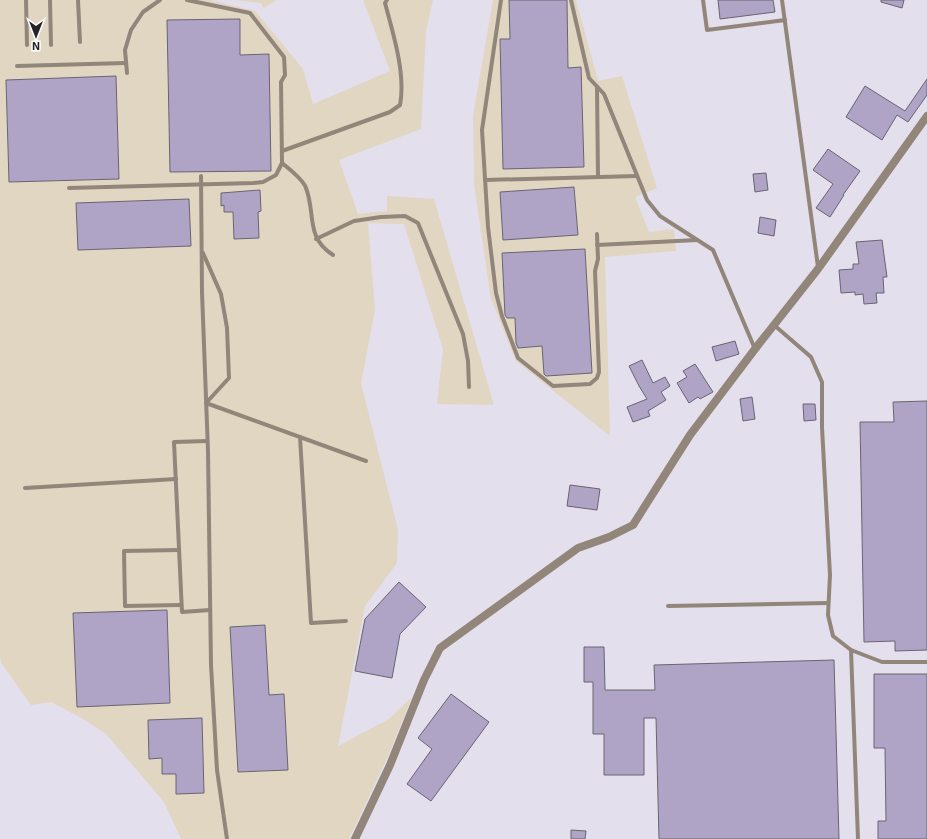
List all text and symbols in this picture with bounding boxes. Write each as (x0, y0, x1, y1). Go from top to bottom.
north arrow (16, 16, 56, 56)
text: N (32, 40, 40, 53)

